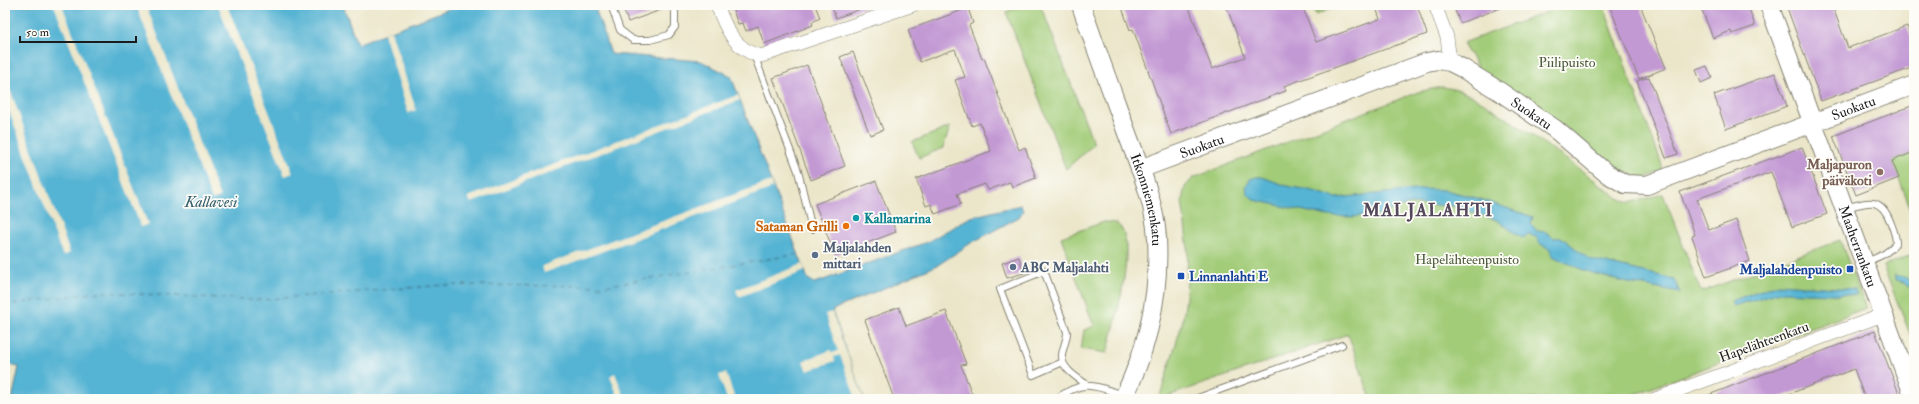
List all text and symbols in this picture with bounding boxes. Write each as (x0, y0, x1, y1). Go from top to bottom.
scale bar (20, 18, 136, 44)
text: 50 m (26, 25, 50, 40)
park label: Piilipuisto (1539, 54, 1596, 72)
street label: Suokatu (1829, 92, 1878, 124)
street label: Suokatu (1508, 93, 1555, 133)
street label: Suokatu (1177, 130, 1226, 162)
street label: Itkonniemenkatu (1127, 151, 1166, 246)
place label: Maljapuron päiväkoti (1806, 156, 1873, 190)
marker: Maljapuron päiväkoti (1875, 167, 1885, 177)
water label: Kallavesi (184, 193, 237, 212)
district label: MALJALAHTI (1362, 199, 1493, 222)
street label: Maaherrankatu (1835, 203, 1881, 289)
place label: Kallamarina (864, 210, 932, 227)
marker: Kallamarina (851, 213, 861, 223)
place label: Sataman Grilli (756, 218, 838, 235)
marker: Sataman Grilli (841, 221, 851, 231)
place label: Maljalahden mittari (822, 239, 892, 272)
marker: Maljalahden mittari (810, 250, 820, 260)
park label: Hapelähteenpuisto (1415, 251, 1519, 269)
place label: ABC Maljalahti (1020, 259, 1109, 276)
place label: Maljalahdenpuisto (1739, 261, 1842, 279)
marker: ABC Maljalahti (1008, 262, 1018, 272)
marker: Maljalahdenpuisto (1845, 264, 1855, 274)
place label: Linnanlahti E (1189, 268, 1268, 285)
marker: Linnanlahti E (1176, 271, 1186, 281)
street label: Hapelähteenkatu (1717, 318, 1812, 367)

